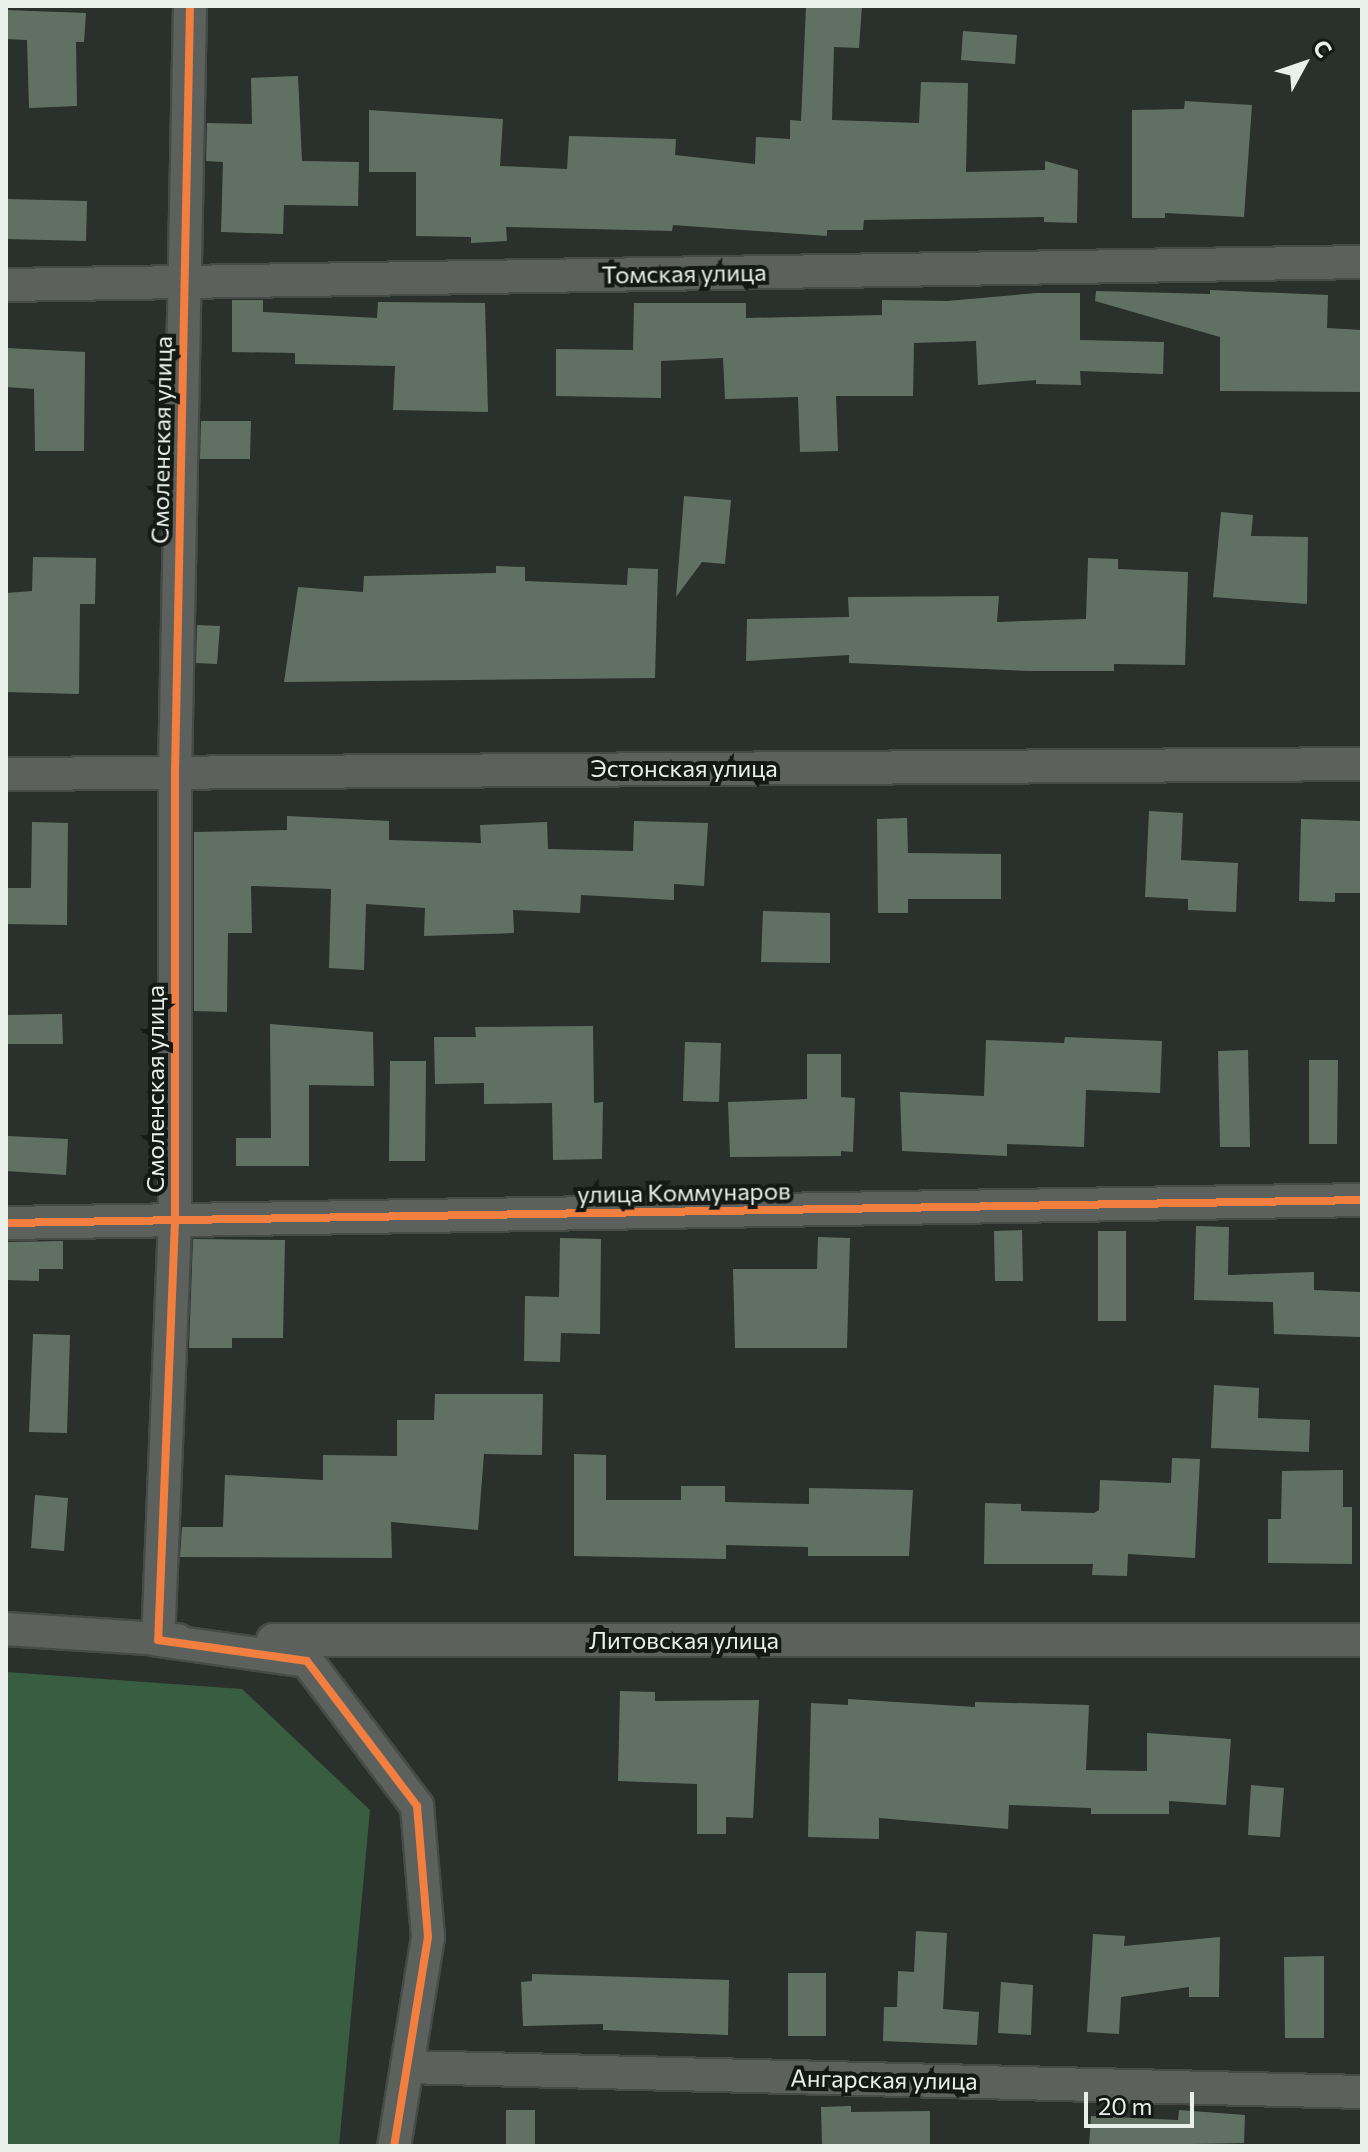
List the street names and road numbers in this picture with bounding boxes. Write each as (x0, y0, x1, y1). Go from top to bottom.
street label: Томская улица (601, 257, 767, 289)
street label: Смоленская улица (145, 336, 177, 544)
street label: Эстонская улица (590, 754, 778, 782)
street label: Смоленская улица (141, 985, 169, 1193)
street label: улица Коммунаров (577, 1176, 791, 1208)
street label: Литовская улица (589, 1626, 779, 1654)
street label: Ангарская улица (790, 2063, 978, 2095)

